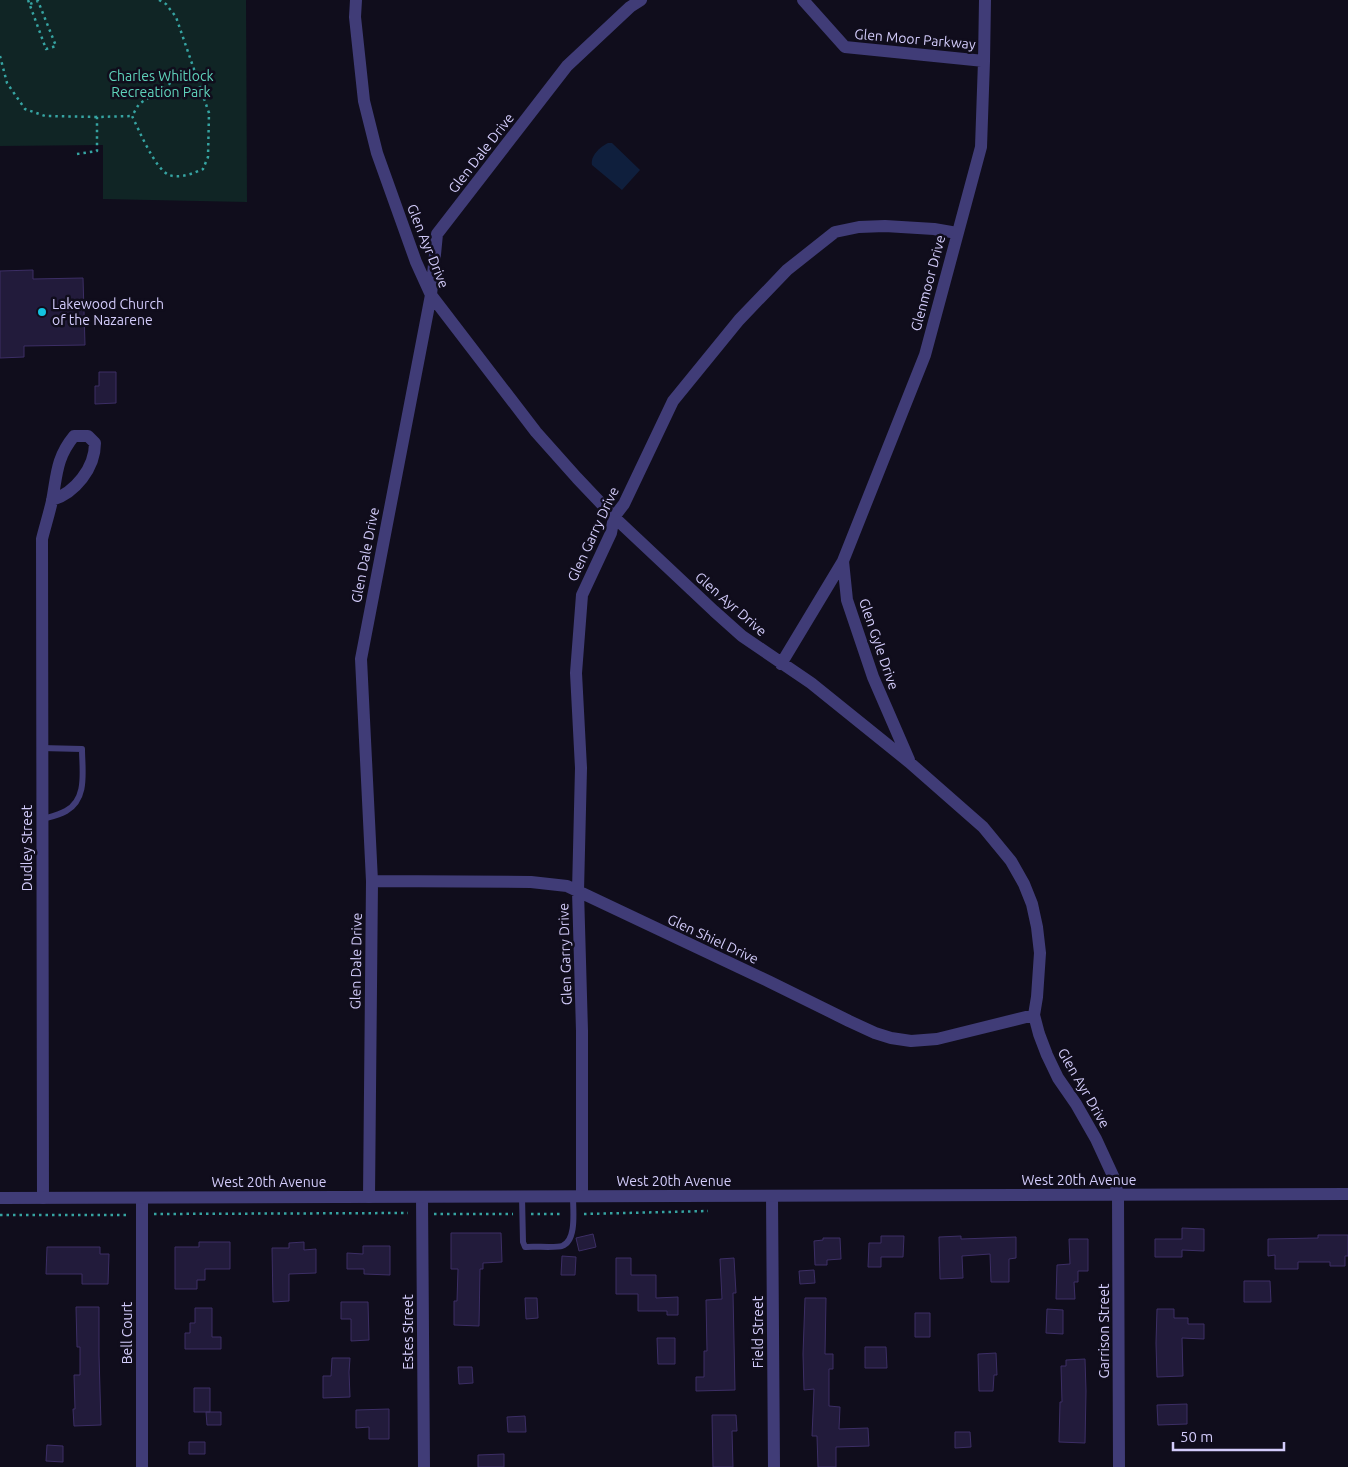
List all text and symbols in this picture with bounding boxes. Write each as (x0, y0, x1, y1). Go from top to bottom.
street label: Glen Moor Parkway (854, 26, 976, 52)
park label: Charles Whitlock Recreation Park (108, 68, 214, 100)
street label: Glen Dale Drive (445, 110, 517, 196)
street label: Glen Ayr Drive (404, 202, 452, 290)
street label: Glenmoor Drive (907, 233, 949, 333)
place label: Lakewood Church of the Nazarene (52, 296, 164, 328)
marker: Lakewood Church of the Nazarene (36, 306, 48, 318)
street label: Glen Garry Drive (564, 484, 622, 584)
street label: Glen Dale Drive (348, 506, 382, 604)
street label: Glen Ayr Drive (692, 569, 770, 639)
street label: Glen Gyle Drive (856, 596, 902, 692)
street label: Dudley Street (19, 804, 35, 891)
street label: Glen Garry Drive (555, 903, 575, 1005)
street label: Glen Shiel Drive (665, 911, 761, 967)
street label: Glen Dale Drive (347, 913, 365, 1009)
street label: Glen Ayr Drive (1055, 1045, 1113, 1131)
street label: West 20th Avenue (1022, 1172, 1136, 1188)
street label: West 20th Avenue (617, 1173, 731, 1189)
street label: West 20th Avenue (212, 1174, 326, 1190)
street label: Garrison Street (1096, 1283, 1112, 1379)
street label: Estes Street (400, 1294, 416, 1370)
street label: Field Street (750, 1295, 766, 1368)
street label: Bell Court (119, 1301, 135, 1364)
scale bar (1173, 1420, 1284, 1452)
text: 50 m (1180, 1428, 1213, 1445)

